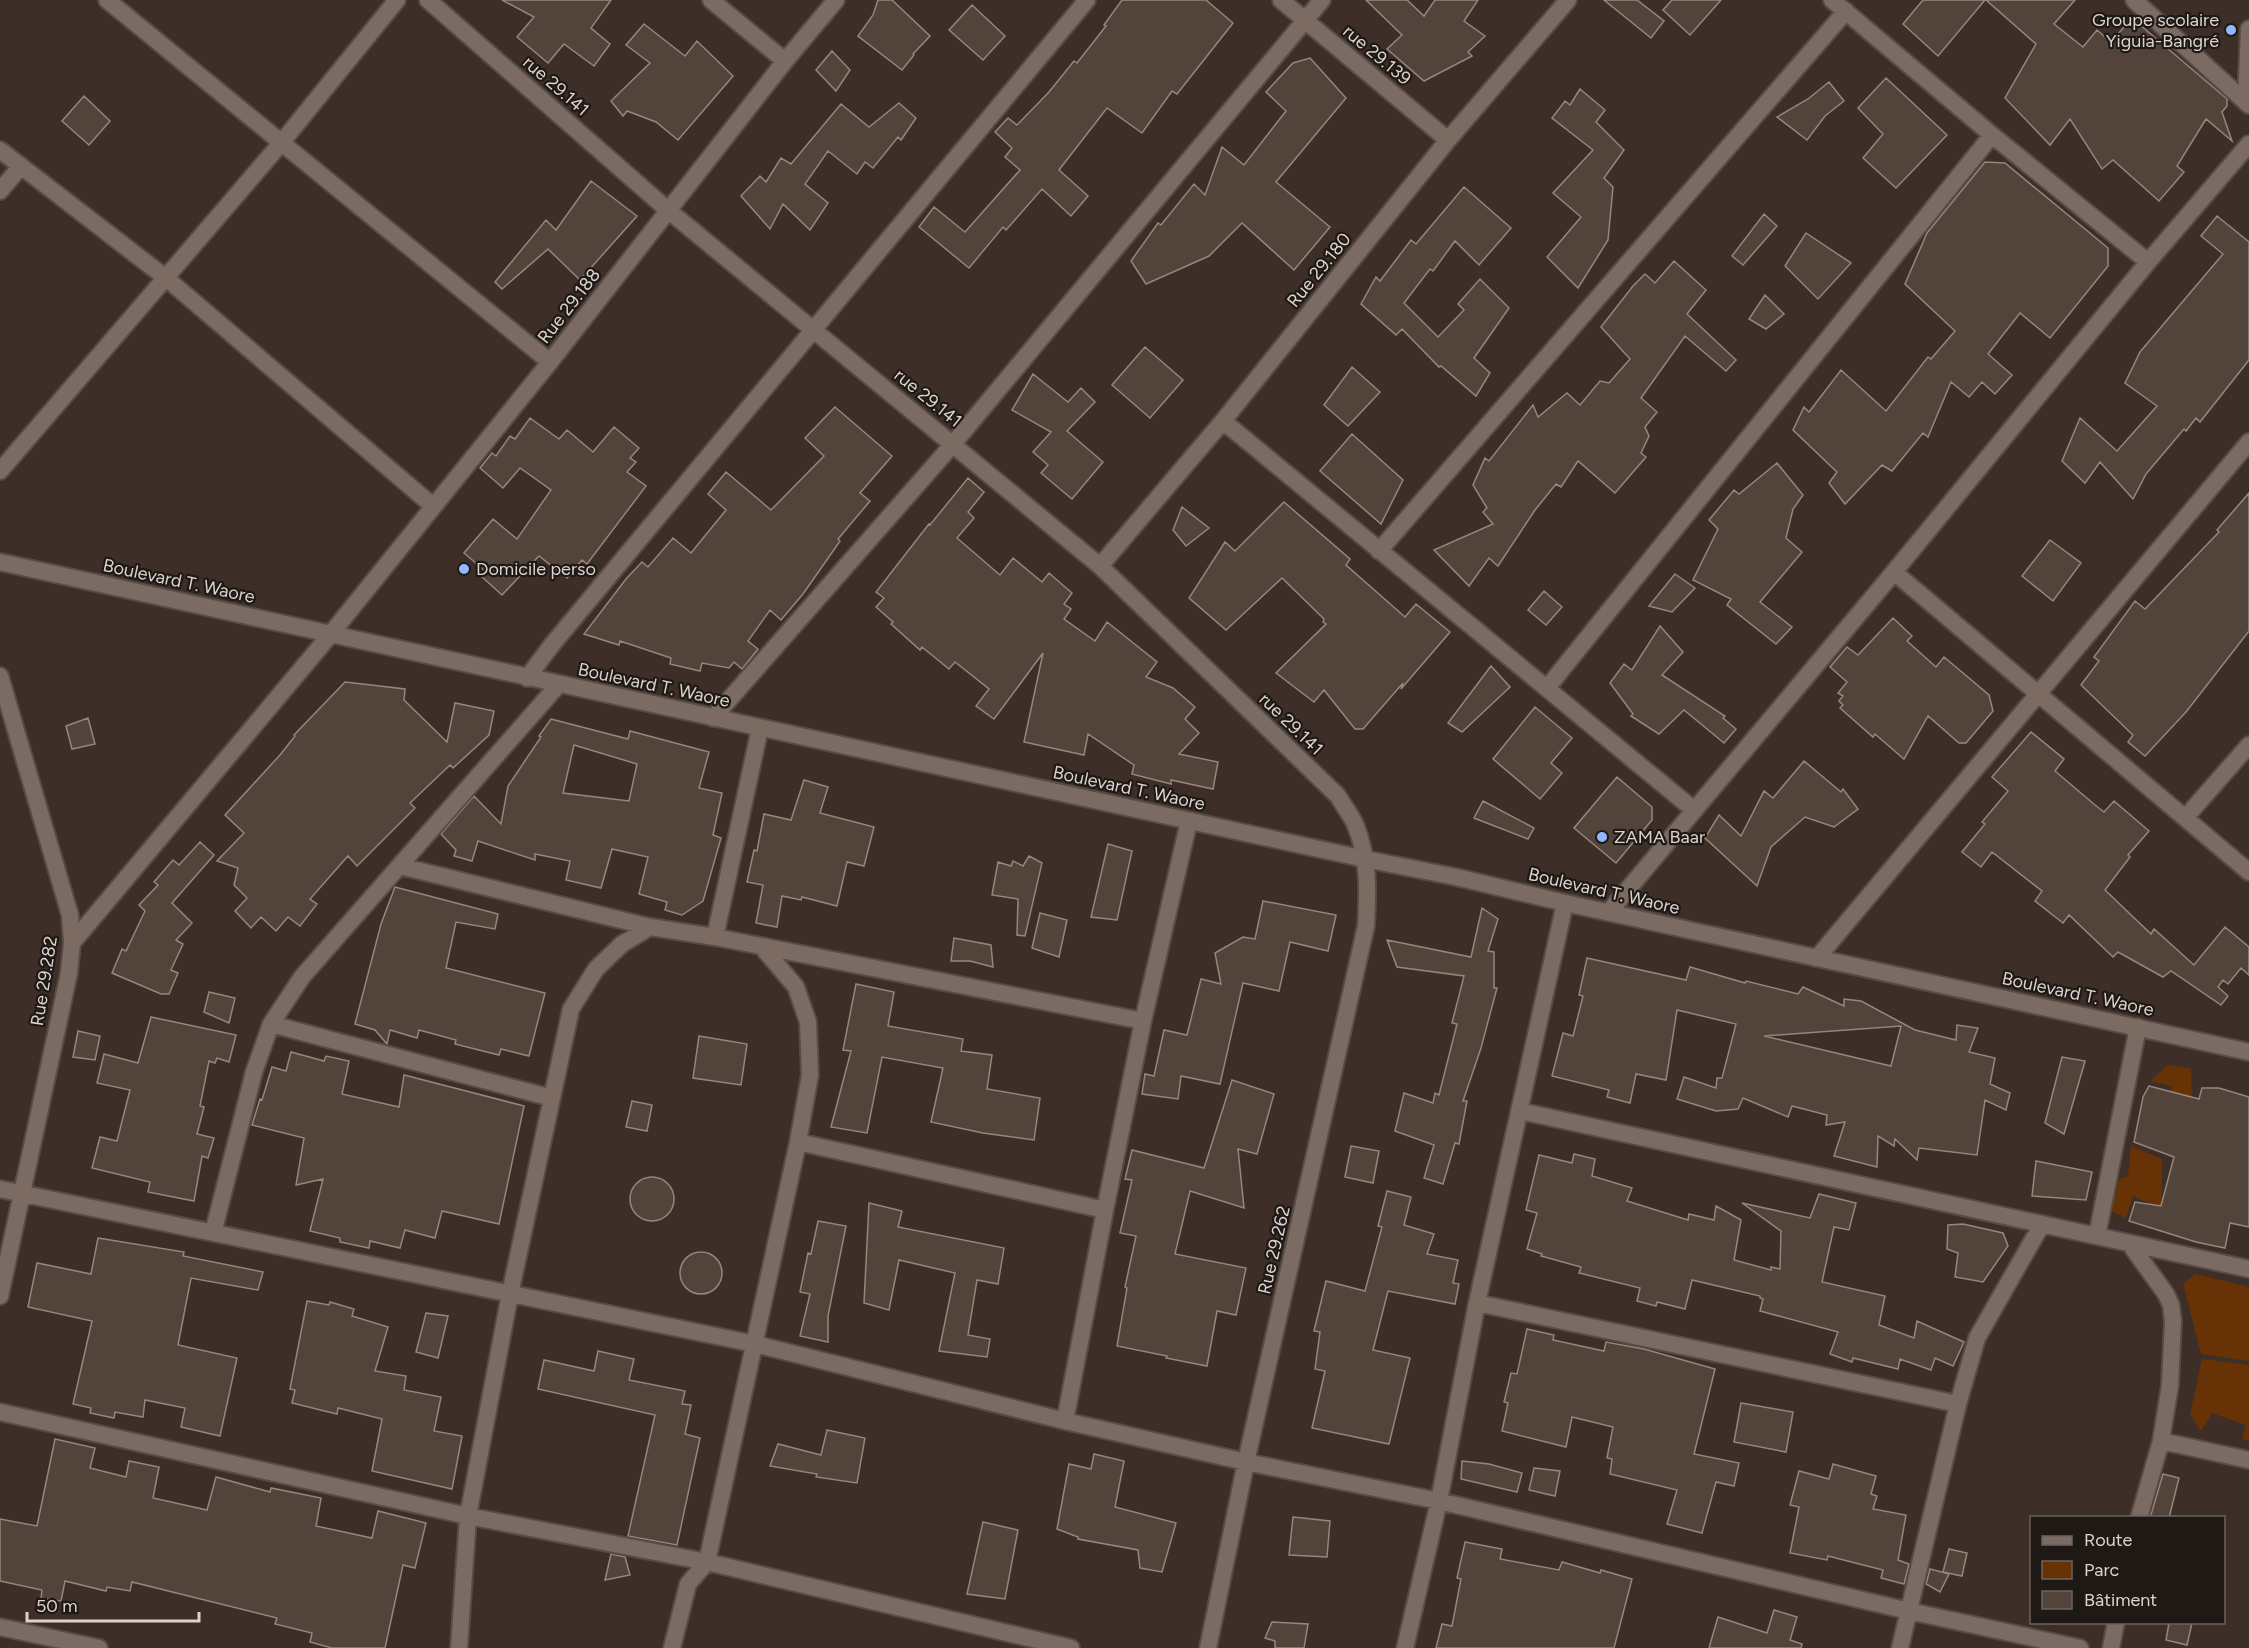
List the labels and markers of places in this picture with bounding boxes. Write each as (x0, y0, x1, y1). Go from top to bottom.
place label: Groupe scolaire Yiguia-Bangré (2092, 9, 2219, 52)
marker: Groupe scolaire Yiguia-Bangré (2224, 23, 2238, 37)
place label: Domicile perso (476, 558, 596, 580)
marker: Domicile perso (457, 562, 471, 576)
place label: ZAMA Baar (1614, 826, 1705, 848)
marker: ZAMA Baar (1595, 830, 1609, 844)

